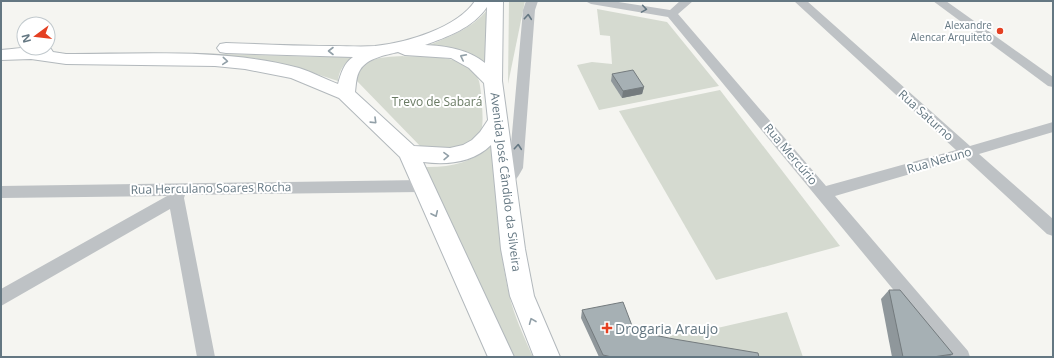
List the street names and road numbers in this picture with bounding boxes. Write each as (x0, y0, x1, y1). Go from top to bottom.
street label: Rua Saturno (895, 86, 957, 144)
street label: Avenida José Cândido da Silveira (487, 91, 525, 273)
street label: Rua Mercúrio (760, 120, 822, 188)
street label: Rua Netuno (905, 143, 973, 177)
street label: Rua Herculano Soares Rocha (130, 178, 292, 198)

